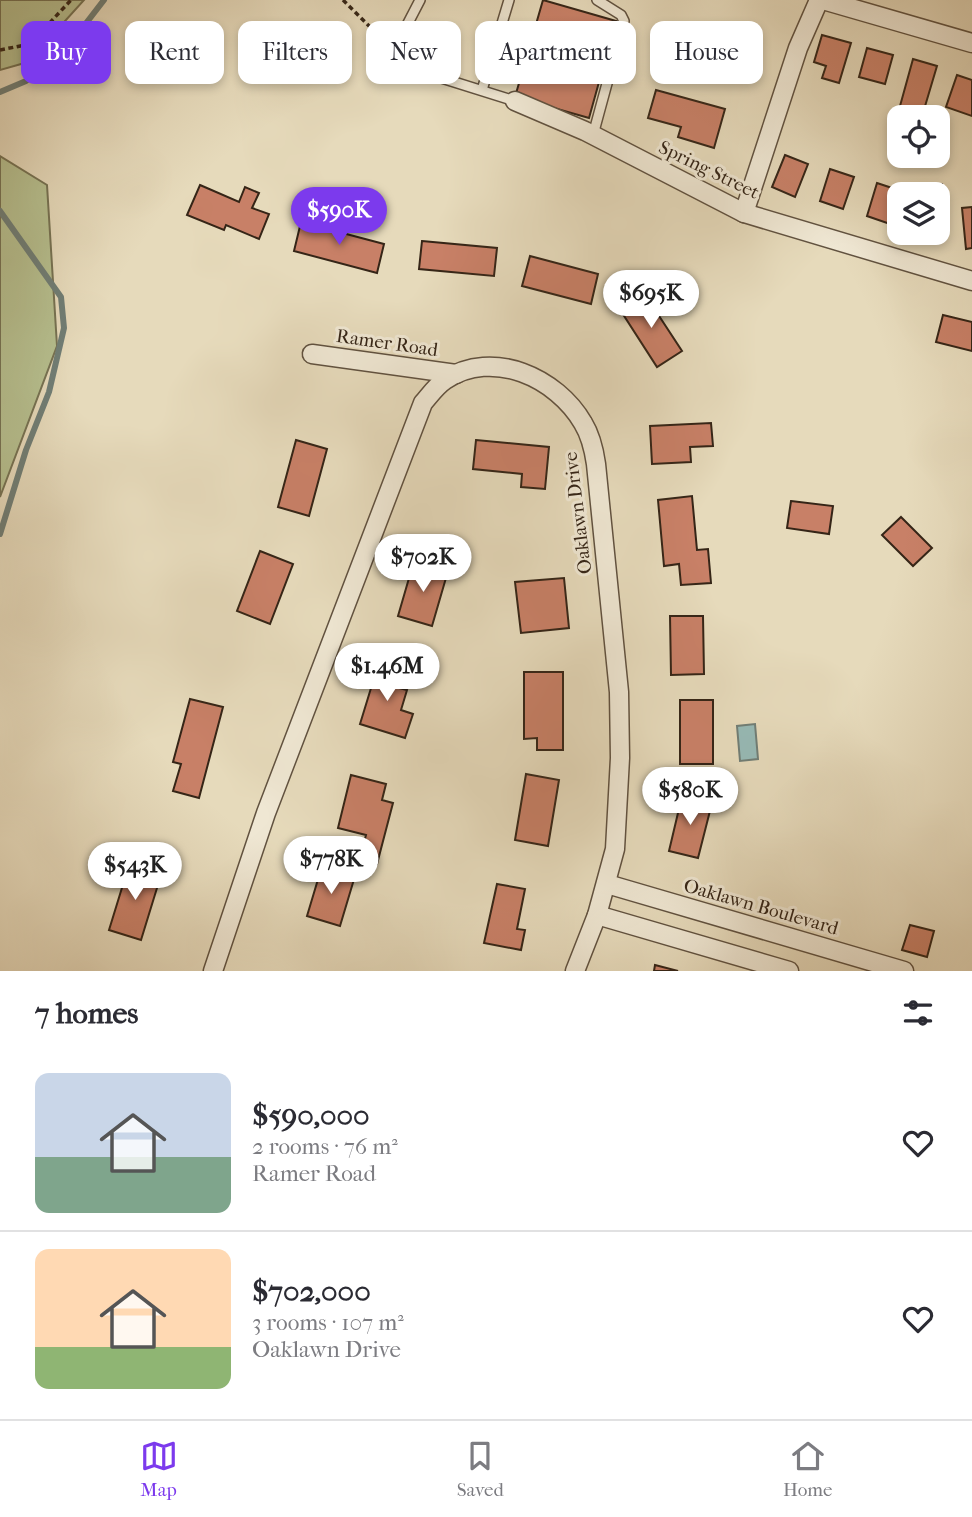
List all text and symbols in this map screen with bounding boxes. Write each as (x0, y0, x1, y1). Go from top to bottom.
chip: Buy (21, 21, 111, 84)
chip: Rent (125, 21, 224, 84)
chip: Filters (238, 21, 352, 84)
chip: New (366, 21, 461, 84)
chip: Apartment (475, 21, 636, 84)
chip: House (650, 21, 763, 84)
map controls (887, 105, 950, 245)
button: locate (887, 105, 950, 168)
street label: Spring Street (655, 136, 763, 204)
button: layers (887, 182, 950, 245)
pin: $590K (290, 188, 388, 247)
text: $590K (307, 196, 371, 223)
pin: $695K (602, 270, 700, 330)
text: $695K (619, 279, 683, 306)
street label: Ramer Road (335, 325, 440, 361)
street label: Oaklawn Drive (560, 451, 596, 575)
pin: $702K (374, 534, 472, 594)
text: $702K (391, 543, 455, 570)
pin: $1.46M (330, 644, 444, 703)
text: $1.46M (351, 652, 423, 679)
pin: $580K (641, 768, 739, 827)
text: $580K (658, 776, 722, 803)
pin: $778K (282, 836, 380, 896)
pin: $543K (86, 842, 184, 902)
text: $778K (299, 845, 363, 872)
text: $543K (104, 851, 166, 878)
street label: Oaklawn Boulevard (681, 874, 841, 940)
icon: filters (899, 994, 937, 1032)
text: 7 homes (35, 996, 138, 1031)
text: $590,000 (252, 1098, 370, 1133)
icon: home (91, 1101, 175, 1185)
icon: heart (899, 1124, 937, 1162)
text: 2 rooms · 76 m² (252, 1133, 398, 1160)
text: Ramer Road (252, 1160, 376, 1187)
text: $702,000 (252, 1274, 371, 1309)
icon: home (91, 1277, 175, 1361)
icon: heart (899, 1300, 937, 1338)
text: 3 rooms · 107 m² (252, 1309, 404, 1336)
text: Oaklawn Drive (252, 1336, 401, 1363)
tab: Map (140, 1437, 178, 1501)
tab: Saved (457, 1437, 504, 1501)
tab: Home (783, 1437, 832, 1501)

